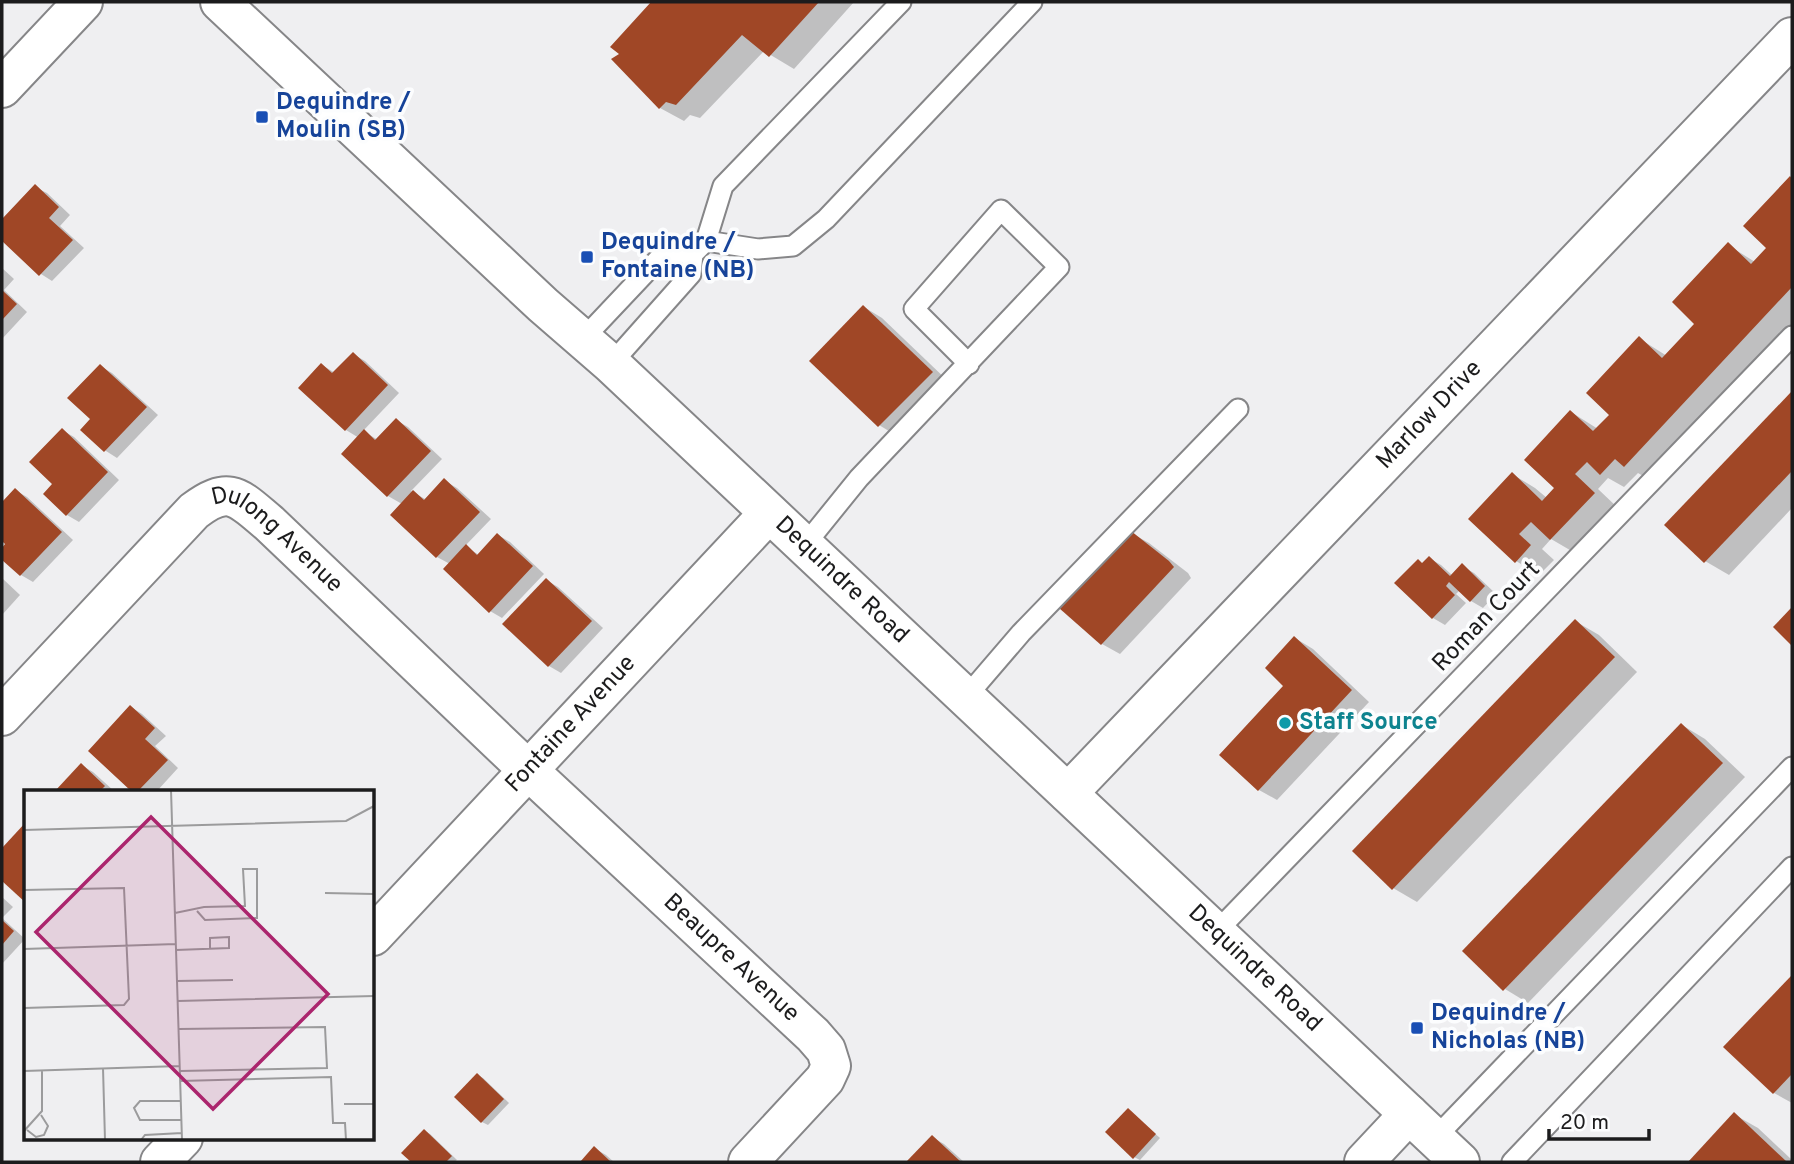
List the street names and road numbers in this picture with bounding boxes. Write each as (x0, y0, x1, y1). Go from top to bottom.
street label: Marlow Drive (1371, 354, 1489, 476)
street label: Dulong Avenue (208, 481, 349, 600)
street label: Dequindre Road (768, 510, 915, 651)
street label: Roman Court (1427, 555, 1547, 679)
street label: Fontaine Avenue (500, 649, 643, 799)
street label: Beaupre Avenue (656, 888, 805, 1029)
street label: Dequindre Road (1181, 899, 1328, 1039)

